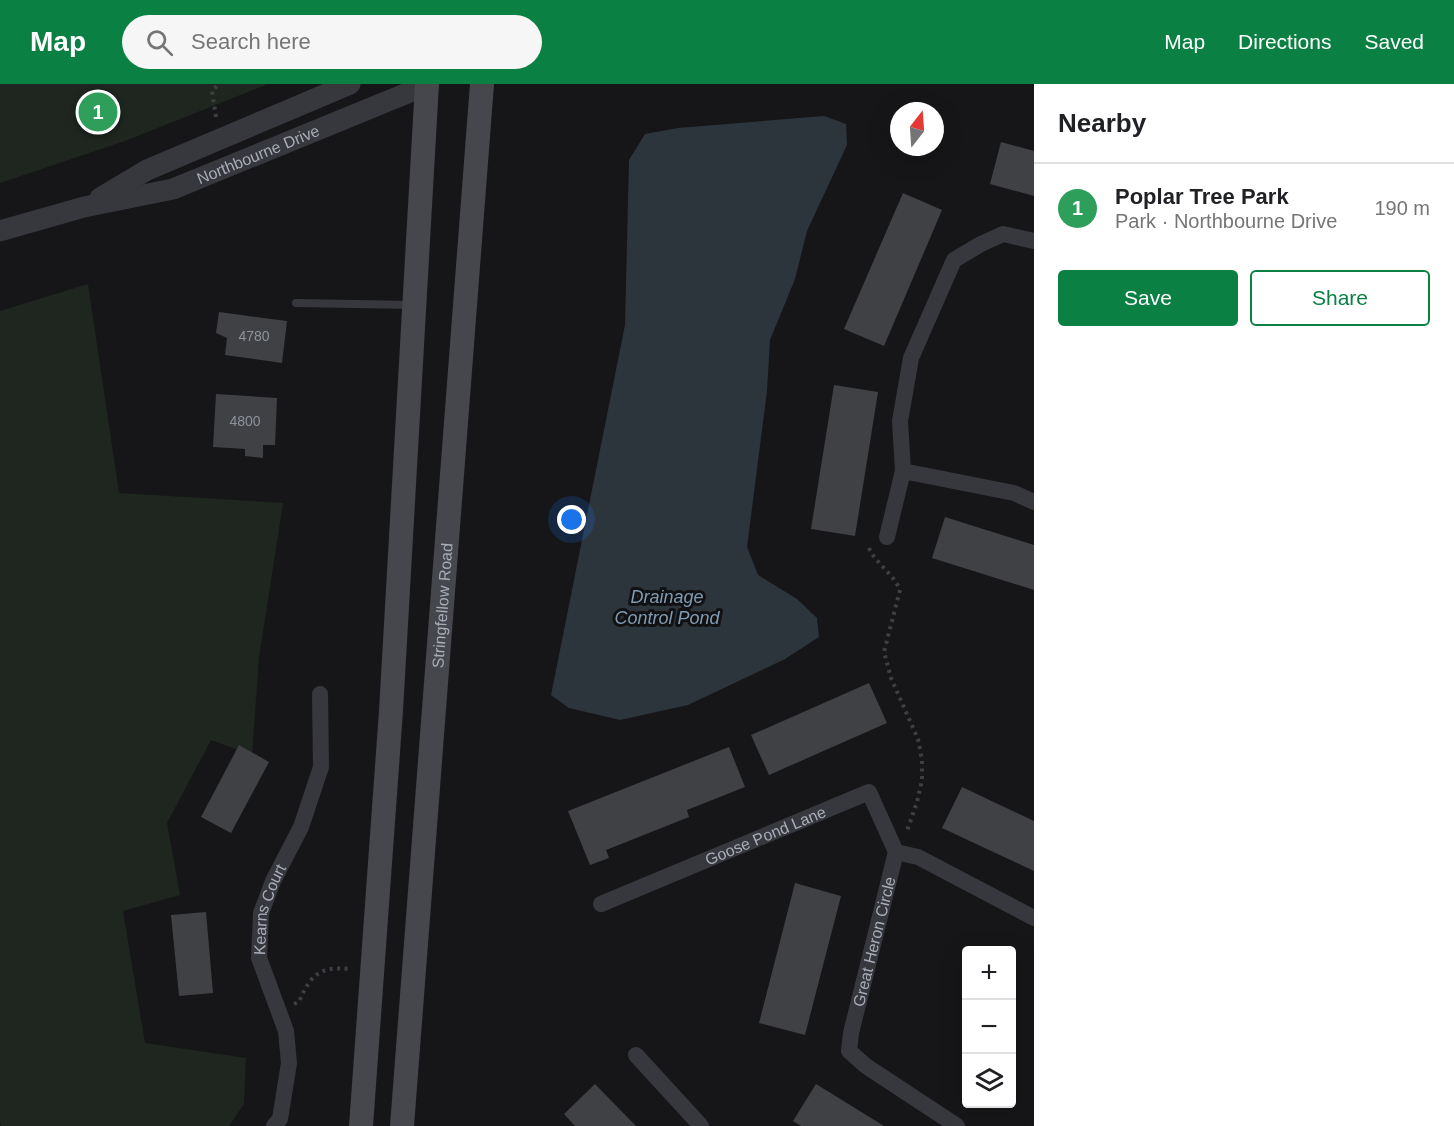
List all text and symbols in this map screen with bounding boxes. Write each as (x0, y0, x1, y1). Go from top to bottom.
search box (122, 15, 542, 69)
text: Map (30, 26, 86, 57)
icon: search (143, 26, 176, 59)
text: Search here (191, 29, 311, 54)
text: Map (1164, 30, 1205, 53)
text: Directions (1238, 30, 1331, 53)
text: Saved (1364, 30, 1424, 53)
pin: 1 (78, 90, 118, 135)
north arrow (890, 102, 944, 156)
text: Nearby (1058, 108, 1146, 138)
street label: Northbourne Drive (194, 122, 322, 187)
text: Poplar Tree Park (1115, 184, 1289, 209)
text: 1 (1072, 197, 1083, 219)
text: 190 m (1374, 197, 1430, 219)
text: Park · Northbourne Drive (1115, 210, 1337, 232)
button: Save (1058, 270, 1238, 326)
button: Share (1250, 270, 1430, 326)
house number: 4780 (238, 328, 270, 344)
house number: 4800 (229, 413, 261, 429)
your location (557, 505, 586, 534)
street label: Stringfellow Road (429, 542, 456, 669)
water label: Drainage Control Pond (614, 587, 721, 628)
street label: Goose Pond Lane (703, 803, 828, 869)
street label: Kearns Court (251, 861, 290, 955)
street label: Great Heron Circle (850, 875, 899, 1009)
map controls (962, 946, 1016, 1108)
button: + (962, 946, 1016, 1000)
button: − (962, 1000, 1016, 1054)
button: layers (962, 1054, 1016, 1108)

